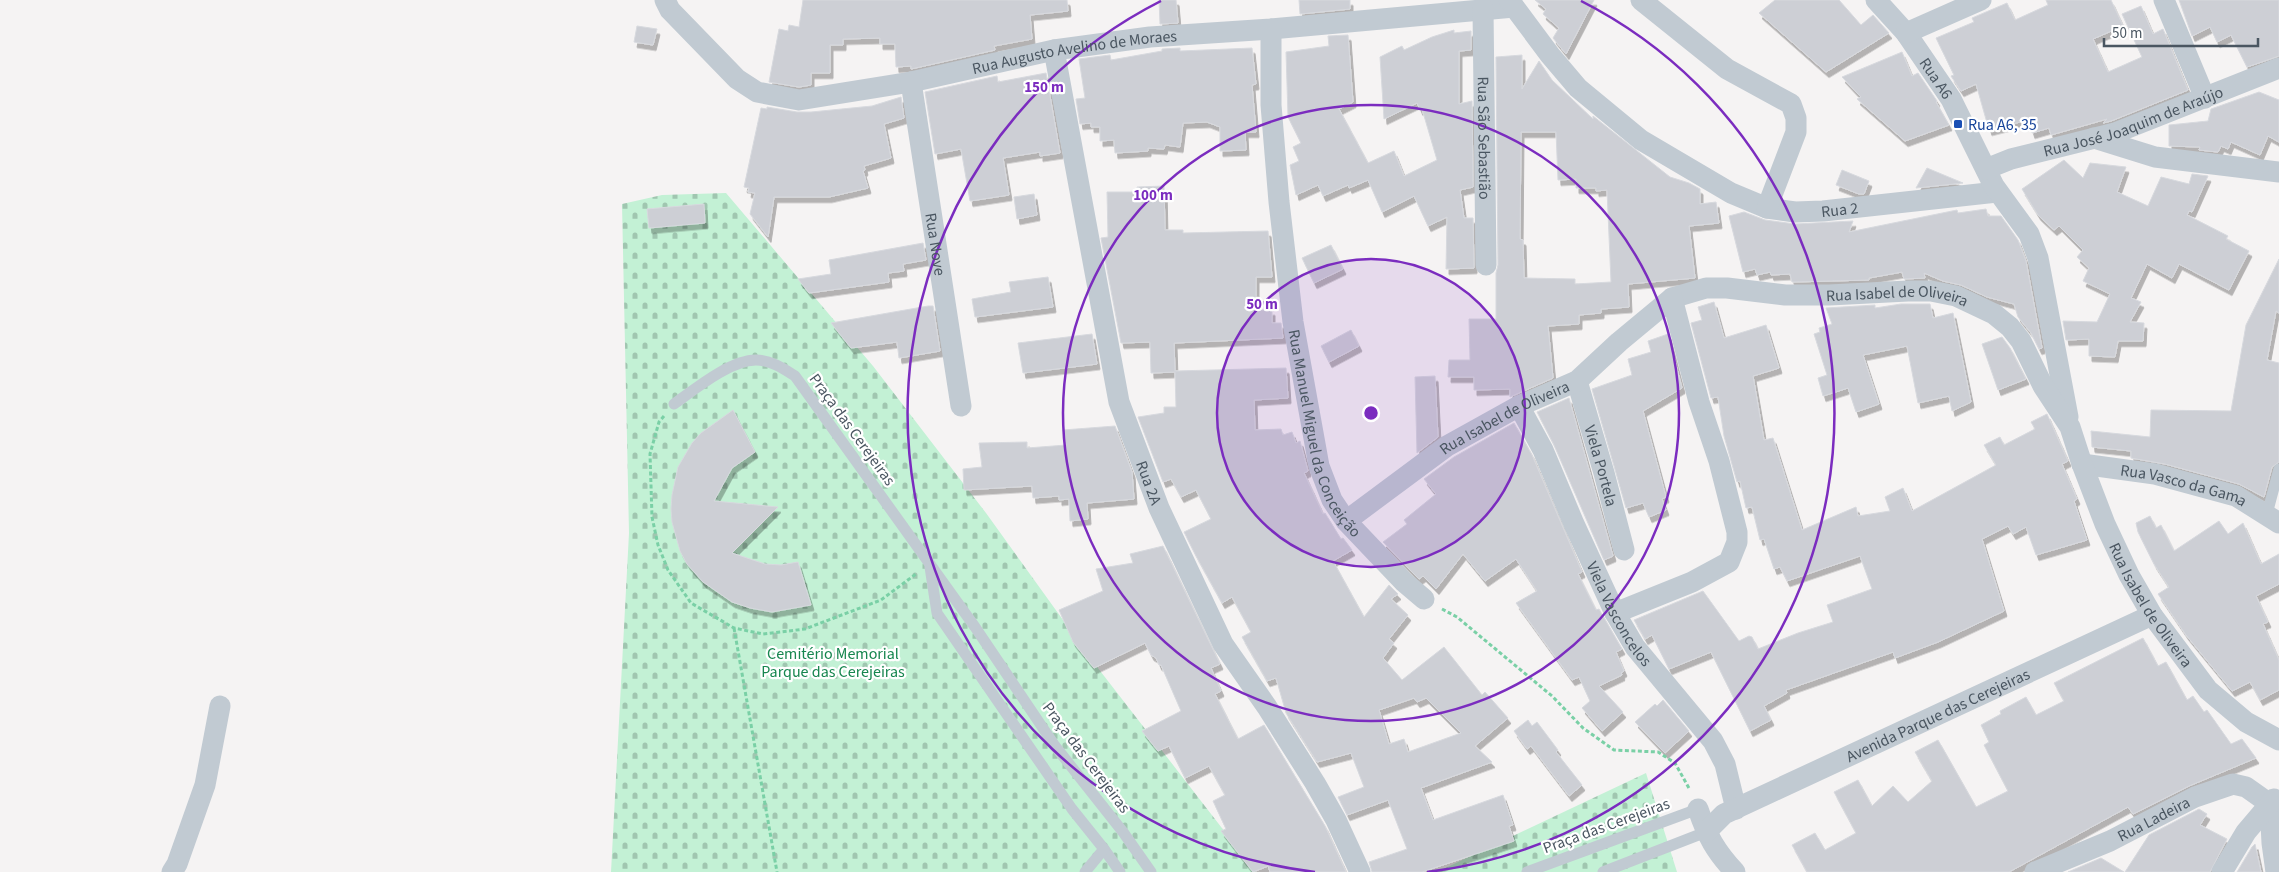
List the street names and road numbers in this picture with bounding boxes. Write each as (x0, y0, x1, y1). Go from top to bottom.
street label: Rua Augusto Avelino de Moraes (970, 25, 1178, 80)
street label: Rua A6 (1914, 53, 1958, 104)
street label: Rua São Sebastião (1472, 76, 1495, 200)
street label: Rua José Joaquim de Araújo (2041, 81, 2227, 162)
street label: Rua 2 (1820, 197, 1859, 223)
street label: Rua Nove (919, 211, 951, 277)
street label: Rua Isabel de Oliveira (1825, 281, 1972, 312)
street label: Rua Manuel Miguel da Conceição (1283, 328, 1366, 542)
street label: Praça das Cerejeiras (804, 369, 901, 490)
street label: Rua Isabel de Oliveira (1435, 376, 1573, 460)
street label: Viela Portela (1578, 422, 1622, 509)
street label: Rua 2A (1130, 458, 1167, 508)
street label: Rua Vasco da Gama (2119, 459, 2251, 512)
street label: Rua Isabel de Oliveira (2103, 539, 2197, 672)
street label: Viela Vasconcelos (1581, 558, 1657, 672)
street label: Avenida Parque das Cerejeiras (1842, 663, 2034, 768)
street label: Praça das Cerejeiras (1037, 698, 1135, 818)
street label: Rua Ladeira (2114, 792, 2194, 847)
street label: Praça das Cerejeiras (1540, 793, 1673, 859)

